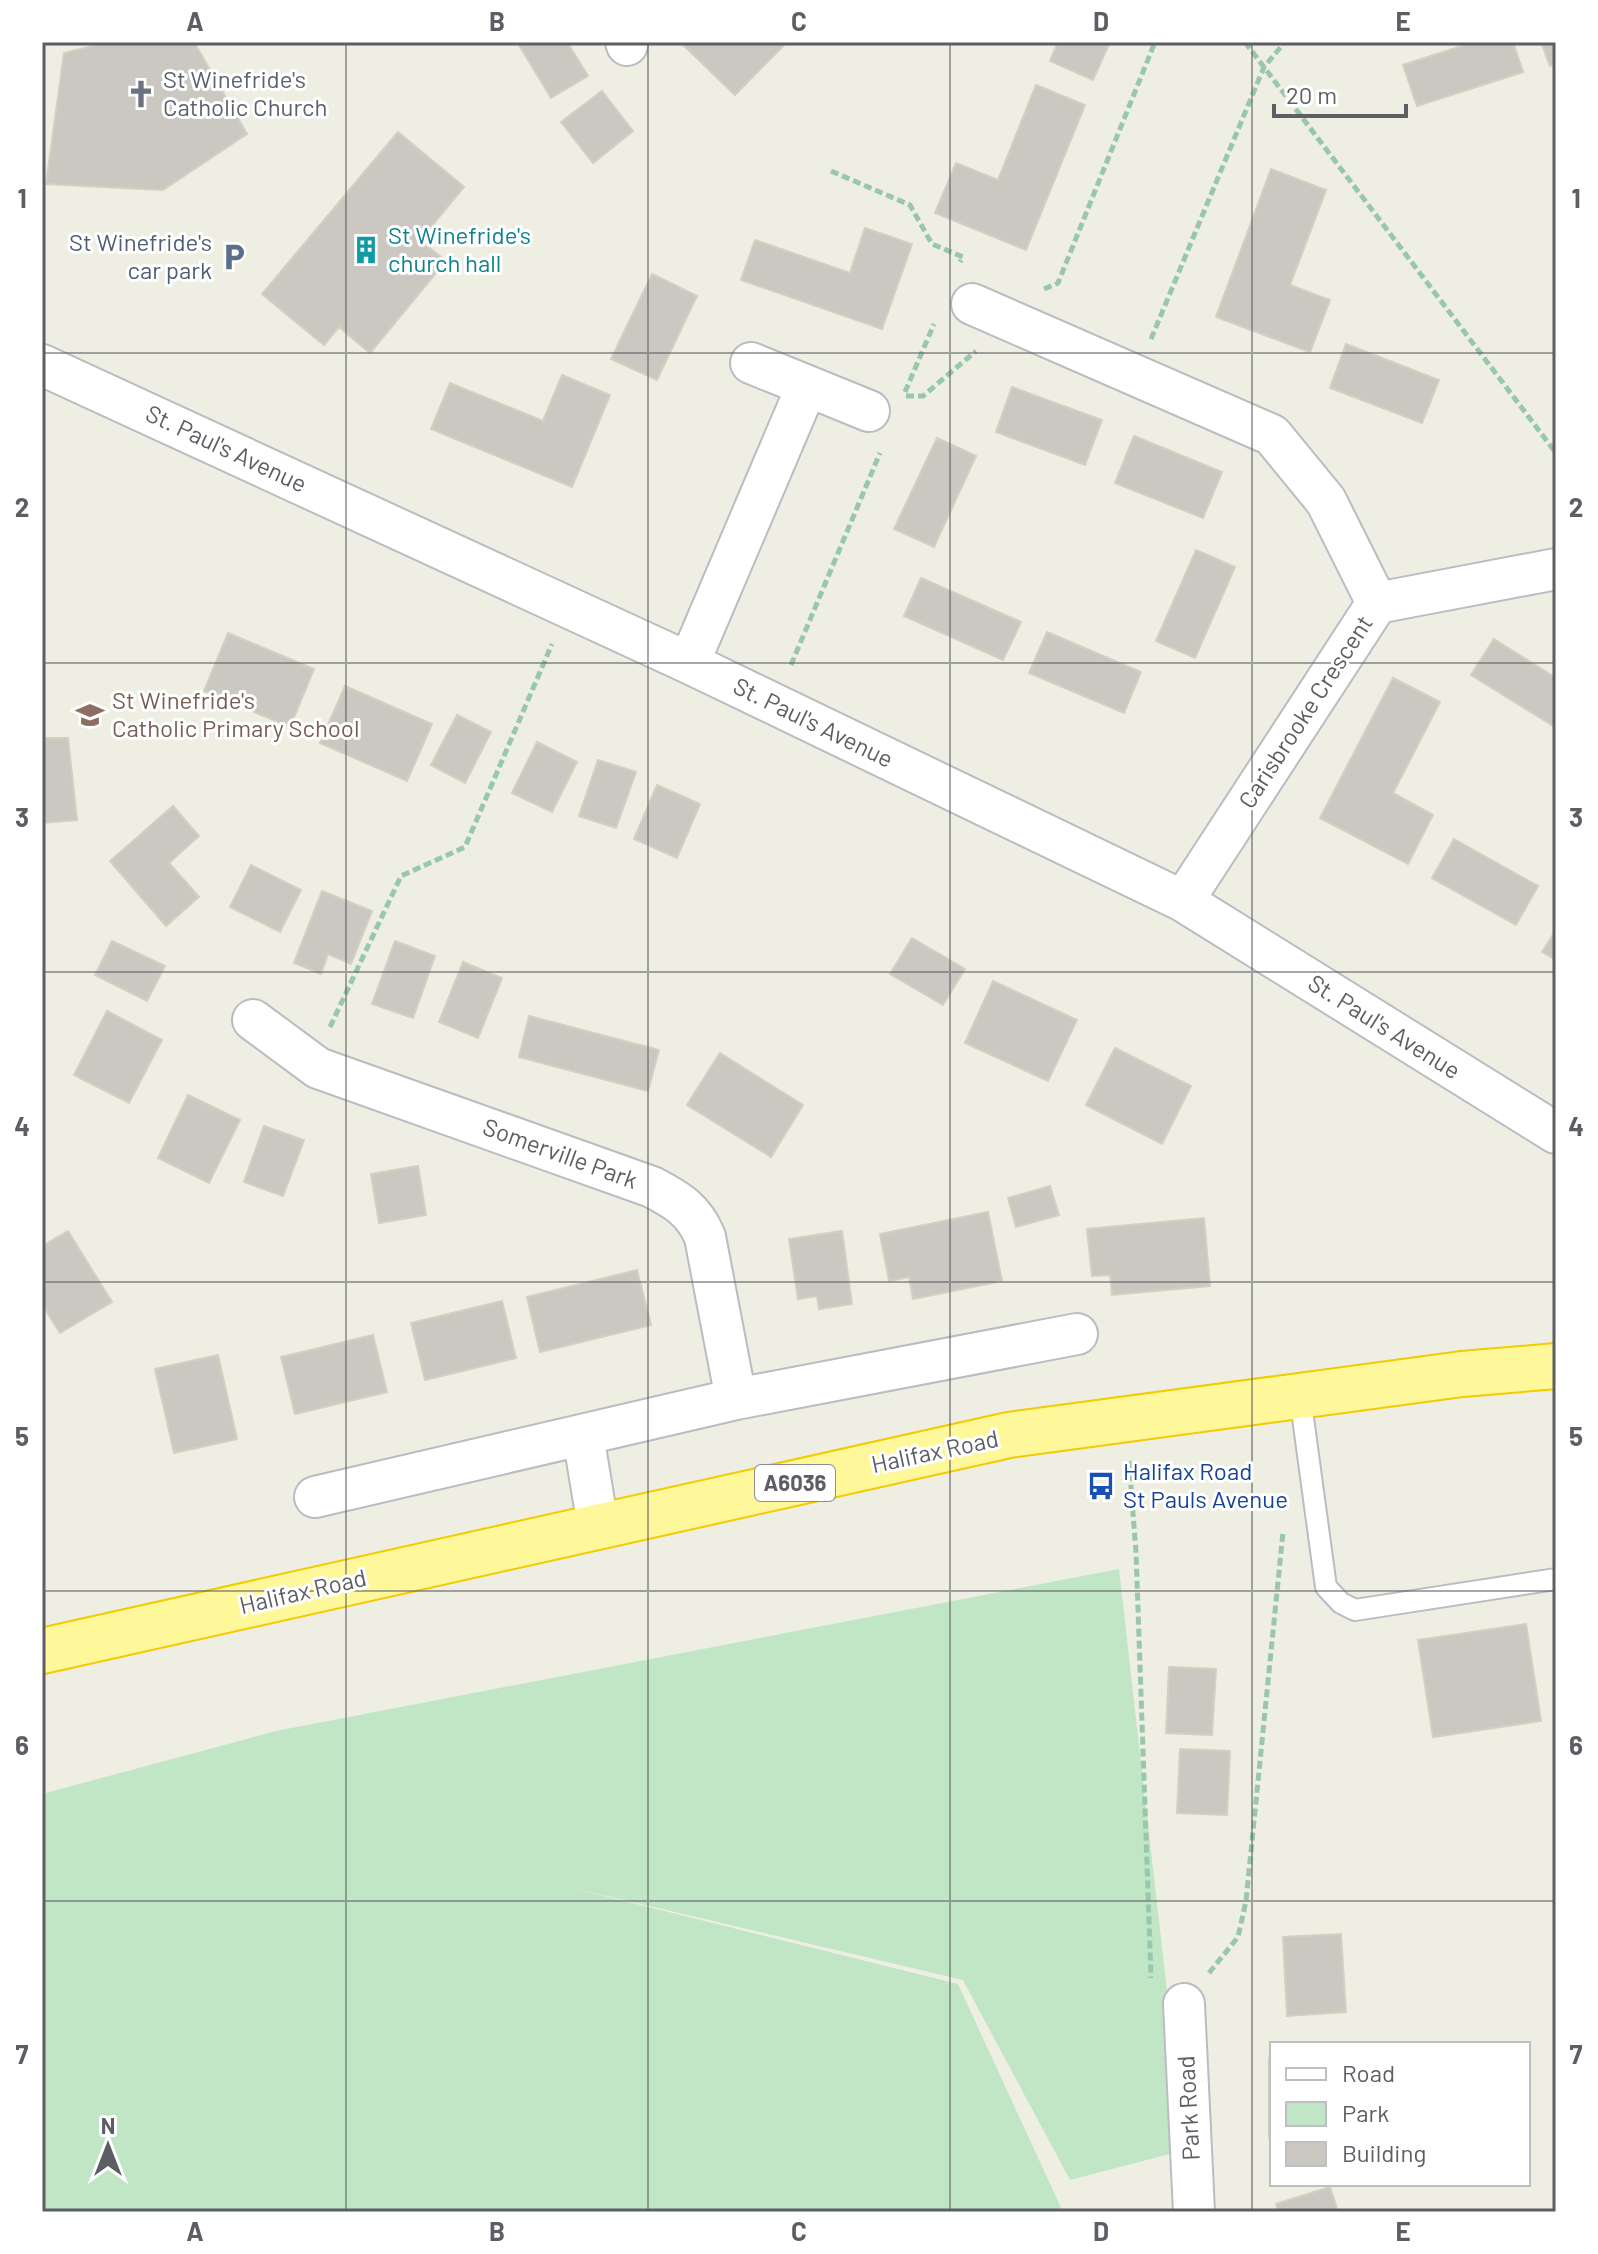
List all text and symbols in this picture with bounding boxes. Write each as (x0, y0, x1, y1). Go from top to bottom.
text: A (186, 5, 204, 36)
text: B (489, 5, 505, 36)
text: C (791, 5, 807, 36)
text: D (1093, 5, 1109, 36)
text: E (1395, 5, 1411, 36)
place label: St Winefride's Catholic Church (163, 64, 327, 121)
scale bar (1274, 68, 1406, 118)
church icon: St Winefride's Catholic Church (126, 79, 156, 109)
text: 20 m (1286, 80, 1337, 109)
text: 1 (17, 182, 27, 213)
text: 1 (1571, 182, 1581, 213)
place label: St Winefride's church hall (388, 220, 531, 277)
place label: St Winefride's car park (69, 227, 212, 284)
building icon: St Winefride's church hall (351, 235, 381, 265)
parking icon: St Winefride's car park (219, 242, 249, 272)
street label: St. Paul's Avenue (142, 398, 312, 498)
text: 2 (15, 491, 29, 522)
text: 2 (1569, 491, 1583, 522)
street label: Carisbrooke Crescent (1232, 609, 1378, 813)
street label: St. Paul's Avenue (729, 670, 898, 773)
place label: St Winefride's Catholic Primary School (112, 685, 359, 742)
school or university icon: St Winefride's Catholic Primary School (75, 700, 105, 730)
text: 3 (15, 801, 29, 832)
text: 3 (1569, 801, 1583, 832)
street label: St. Paul's Avenue (1303, 967, 1466, 1084)
text: 4 (14, 1110, 30, 1141)
text: 4 (1568, 1110, 1584, 1141)
street label: Somerville Park (479, 1111, 642, 1194)
text: 5 (15, 1420, 29, 1451)
text: 5 (1569, 1420, 1583, 1451)
street label: Halifax Road (868, 1423, 1001, 1478)
place label: Halifax Road St Pauls Avenue (1123, 1456, 1288, 1513)
road number: A6036 (755, 1465, 835, 1501)
bus stop icon: Halifax Road St Pauls Avenue (1086, 1471, 1116, 1501)
street label: Halifax Road (236, 1562, 369, 1619)
text: 6 (15, 1729, 29, 1760)
text: 6 (1569, 1729, 1583, 1760)
text: 7 (16, 2038, 29, 2069)
text: 7 (1570, 2038, 1583, 2069)
legend (1270, 2042, 1530, 2186)
street label: Park Road (1170, 2055, 1205, 2161)
text: Road (1342, 2058, 1395, 2087)
text: Park (1342, 2098, 1389, 2127)
north arrow (68, 2106, 148, 2186)
text: N (101, 2112, 115, 2138)
text: Building (1342, 2138, 1426, 2167)
text: A (186, 2215, 204, 2246)
text: B (489, 2215, 505, 2246)
text: C (791, 2215, 807, 2246)
text: D (1093, 2215, 1109, 2246)
text: E (1395, 2215, 1411, 2246)

